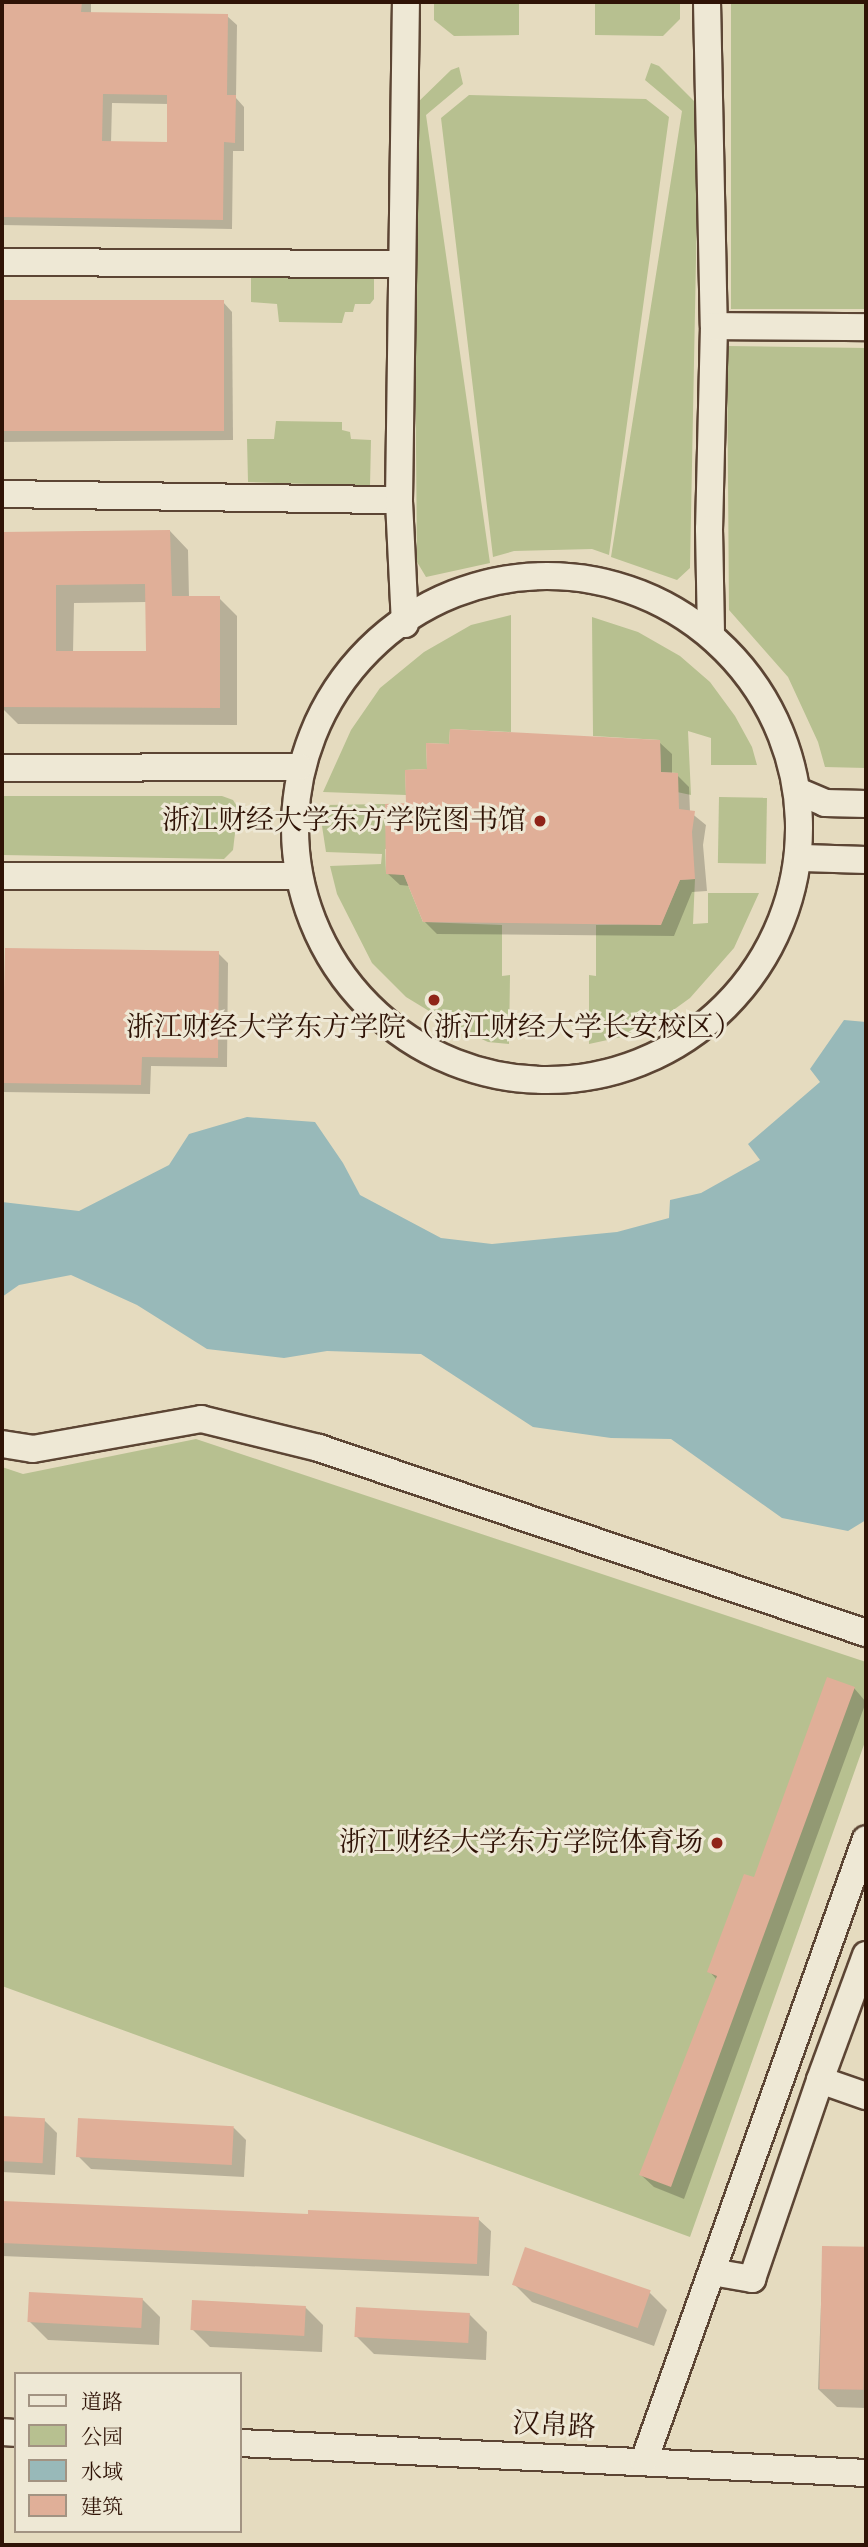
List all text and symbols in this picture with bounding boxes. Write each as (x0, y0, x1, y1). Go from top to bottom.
place label: 浙江财经大学东方学院图书馆 (162, 804, 526, 838)
marker: 浙江财经大学东方学院图书馆 (532, 813, 548, 829)
marker: 浙江财经大学东方学院（浙江财经大学长安校区） (426, 992, 442, 1008)
place label: 浙江财经大学东方学院（浙江财经大学长安校区） (126, 1011, 742, 1045)
place label: 浙江财经大学东方学院体育场 (339, 1826, 703, 1860)
marker: 浙江财经大学东方学院体育场 (709, 1835, 725, 1851)
legend (14, 2372, 242, 2533)
text: 道路 (81, 2390, 123, 2416)
street label: 汉帛路 (511, 2407, 597, 2445)
text: 公园 (81, 2425, 123, 2451)
text: 水域 (81, 2460, 123, 2486)
text: 建筑 (81, 2495, 123, 2521)

